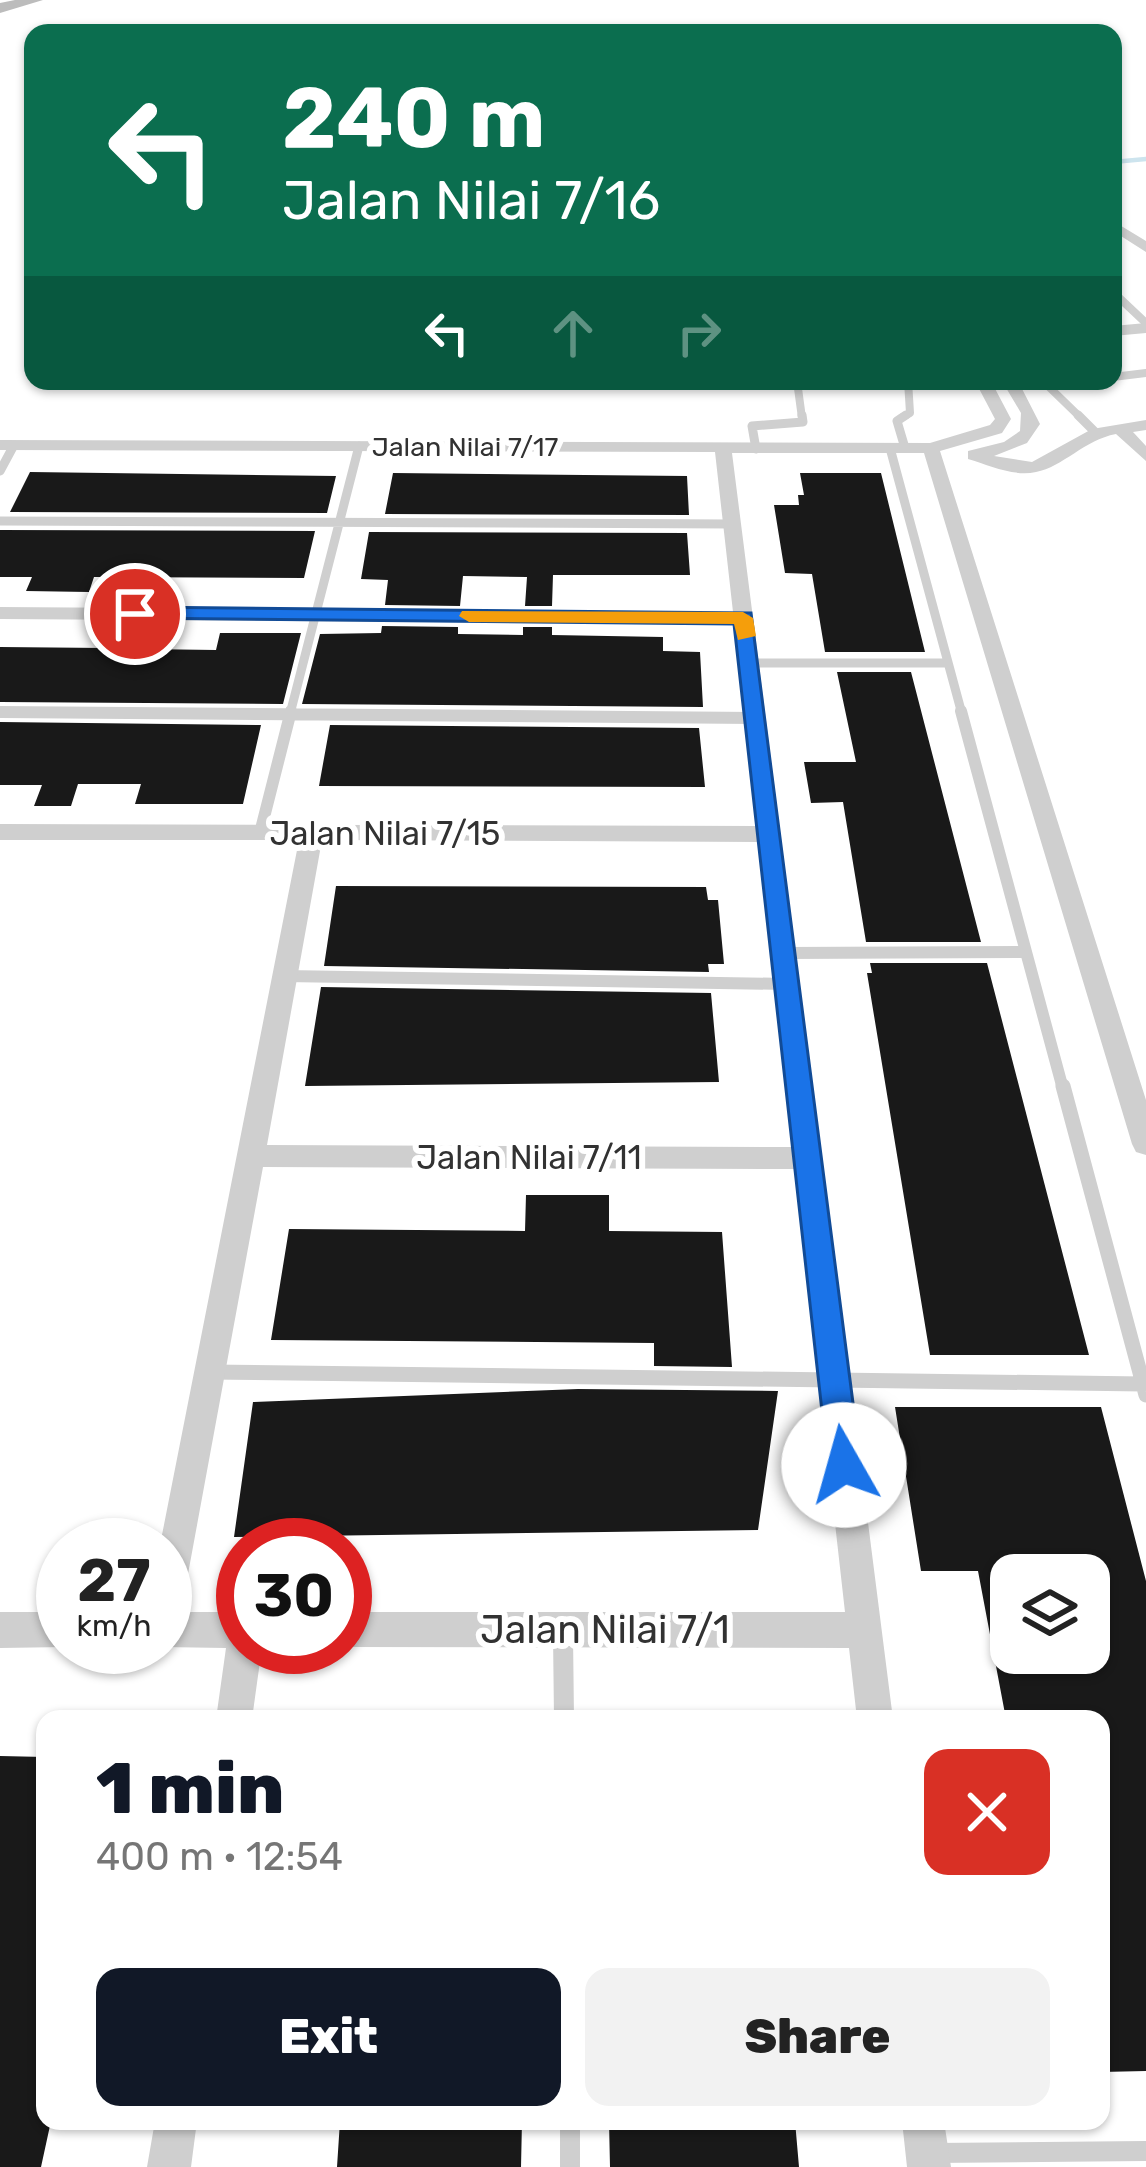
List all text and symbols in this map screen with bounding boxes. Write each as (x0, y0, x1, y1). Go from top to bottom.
text: 240 m (282, 68, 546, 168)
icon: left (84, 72, 240, 228)
text: Jalan Nilai 7/16 (282, 169, 660, 233)
icon: left (414, 300, 480, 366)
icon: ahead (540, 300, 606, 366)
icon: right (666, 300, 732, 366)
street label: Jalan Nilai 7/17 (372, 431, 558, 463)
pin (84, 563, 186, 665)
icon: arrive (102, 581, 168, 647)
street label: Jalan Nilai 7/15 (270, 814, 500, 853)
street label: Jalan Nilai 7/11 (416, 1138, 642, 1177)
position arrow (781, 1402, 907, 1528)
speed limit sign: 30 (216, 1518, 372, 1674)
text: 27 (77, 1545, 151, 1616)
map controls (990, 1554, 1110, 1674)
button: layers (990, 1554, 1110, 1674)
street label: Jalan Nilai 7/1 (480, 1607, 730, 1653)
text: km/h (77, 1608, 151, 1644)
text: 1 min (96, 1746, 284, 1831)
button: close (924, 1749, 1050, 1875)
text: 400 m · 12:54 (96, 1834, 343, 1880)
button: Exit (96, 1968, 561, 2106)
button: Share (585, 1968, 1050, 2106)

